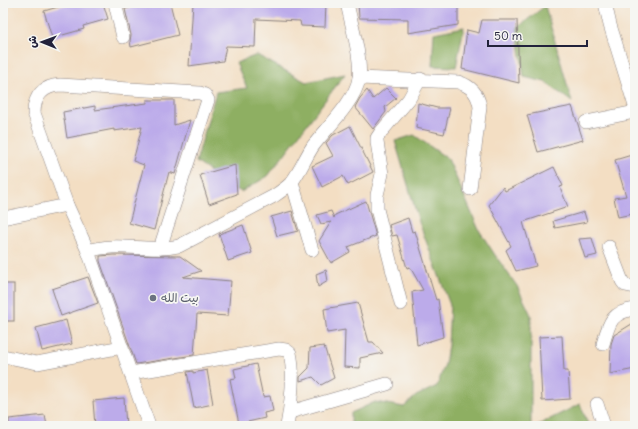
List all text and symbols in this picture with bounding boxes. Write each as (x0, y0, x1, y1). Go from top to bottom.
north arrow (22, 22, 62, 62)
scale bar (488, 22, 587, 48)
text: 50 m (494, 28, 523, 43)
text: ش (25, 36, 39, 48)
place label: بيت الله (161, 290, 199, 306)
marker: بيت الله (148, 293, 158, 303)

